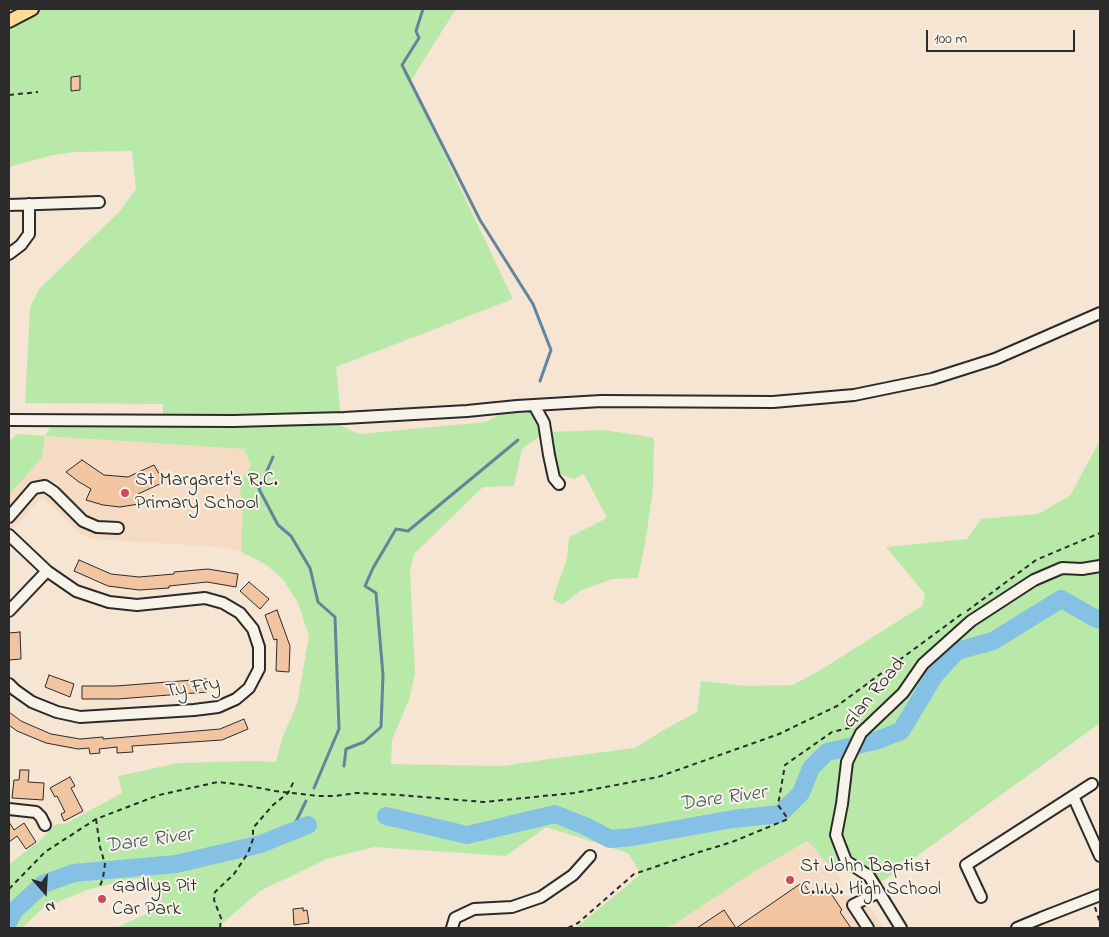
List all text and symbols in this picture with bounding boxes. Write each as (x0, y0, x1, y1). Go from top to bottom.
scale bar (929, 20, 1078, 52)
text: 100 m (934, 28, 967, 50)
place label: St Margaret's R.C. Primary School (135, 470, 278, 517)
marker: St Margaret's R.C. Primary School (119, 487, 131, 499)
street label: Glan Road (838, 654, 912, 734)
street label: Ty Fry (164, 673, 222, 705)
water label: Dare River (678, 781, 768, 819)
water label: Dare River (104, 823, 194, 861)
place label: St John Baptist C.I.W. High School (800, 856, 941, 903)
north arrow (20, 867, 70, 917)
marker: St John Baptist C.I.W. High School (784, 874, 796, 886)
place label: Gadlys Pit Car Park (112, 876, 197, 923)
marker: Gadlys Pit Car Park (96, 893, 108, 905)
text: N (42, 895, 58, 918)

